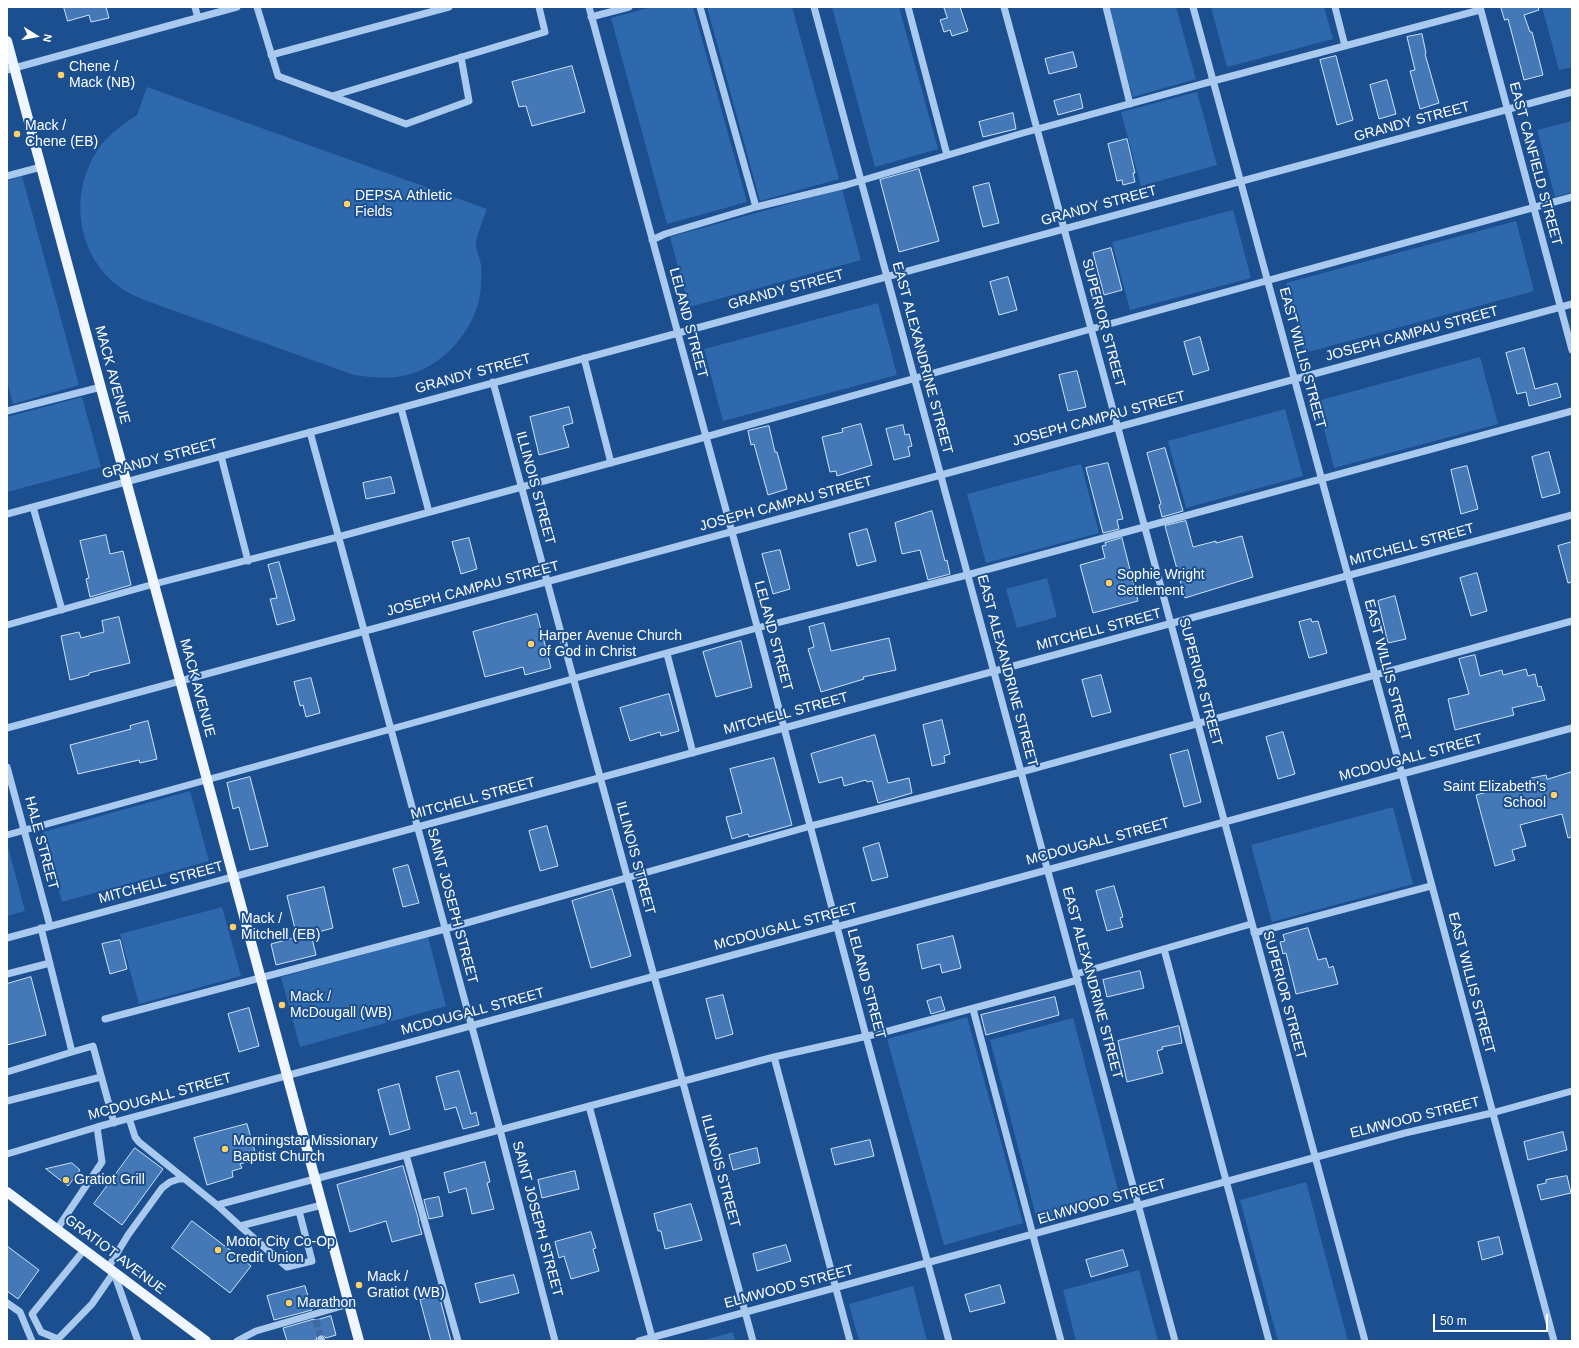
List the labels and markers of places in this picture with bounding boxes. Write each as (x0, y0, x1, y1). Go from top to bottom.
place label: Chene / Mack (NB) (69, 59, 135, 92)
marker: Chene / Mack (NB) (56, 70, 66, 80)
place label: Mack / Chene (EB) (25, 118, 98, 150)
marker: Mack / Chene (EB) (12, 129, 22, 139)
place label: DEPSA Athletic Fields (355, 188, 452, 220)
marker: DEPSA Athletic Fields (342, 199, 352, 209)
place label: Sophie Wright Settlement (1117, 567, 1205, 600)
marker: Sophie Wright Settlement (1104, 578, 1114, 588)
place label: Harper Avenue Church of God in Christ (539, 628, 682, 660)
marker: Harper Avenue Church of God in Christ (526, 639, 536, 649)
place label: Saint Elizabeth's School (1443, 779, 1546, 812)
marker: Saint Elizabeth's School (1549, 790, 1559, 800)
place label: Mack / Mitchell (EB) (241, 911, 320, 944)
marker: Mack / Mitchell (EB) (228, 922, 238, 932)
place label: Mack / McDougall (WB) (290, 989, 392, 1022)
marker: Mack / McDougall (WB) (277, 1000, 287, 1010)
place label: Morningstar Missionary Baptist Church (233, 1133, 378, 1166)
marker: Morningstar Missionary Baptist Church (220, 1144, 230, 1154)
place label: Gratiot Grill (74, 1172, 145, 1188)
marker: Gratiot Grill (61, 1175, 71, 1185)
place label: Motor City Co-Op Credit Union (226, 1234, 335, 1266)
marker: Motor City Co-Op Credit Union (213, 1245, 223, 1255)
place label: Mack / Gratiot (WB) (367, 1269, 445, 1302)
marker: Mack / Gratiot (WB) (354, 1280, 364, 1290)
place label: Marathon (297, 1295, 356, 1311)
marker: Marathon (284, 1298, 294, 1308)

